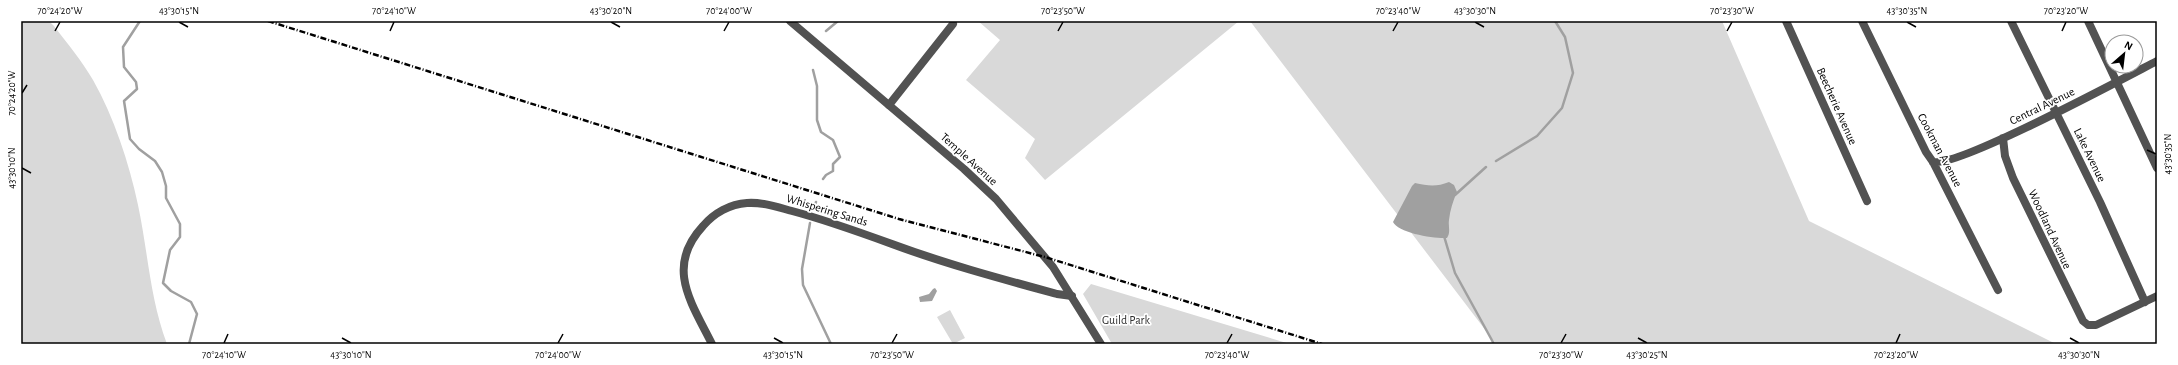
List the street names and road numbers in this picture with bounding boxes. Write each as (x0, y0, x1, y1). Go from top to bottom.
street label: Beecherie Avenue (1815, 66, 1859, 146)
street label: Central Avenue (2008, 85, 2076, 127)
street label: Cookman Avenue (1916, 111, 1964, 189)
street label: Lake Avenue (2072, 126, 2108, 184)
street label: Temple Avenue (938, 131, 1000, 187)
street label: Woodland Avenue (2026, 188, 2074, 270)
street label: Whispering Sands (785, 192, 869, 228)

